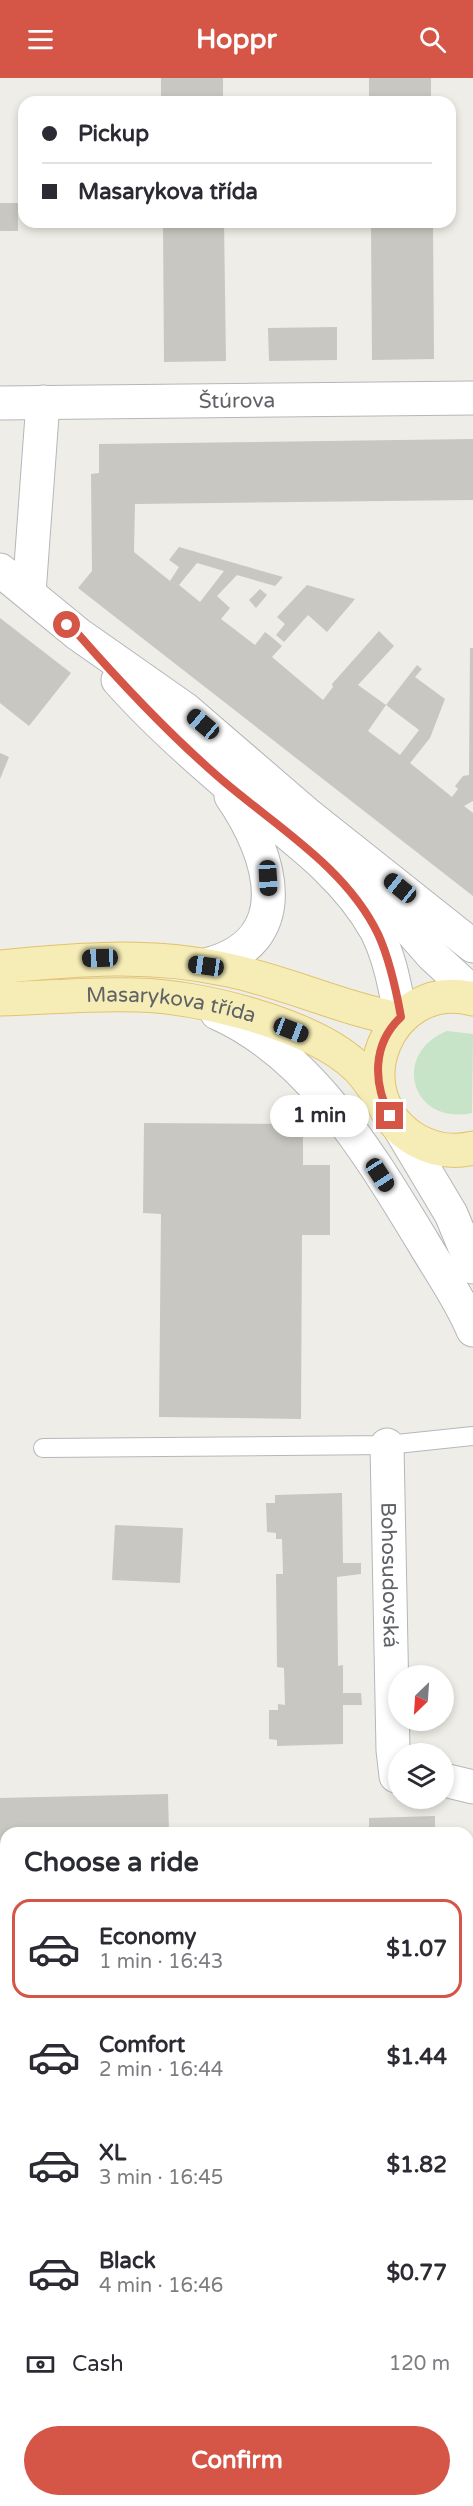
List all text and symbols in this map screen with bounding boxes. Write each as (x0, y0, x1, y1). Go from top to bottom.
icon: menu (24, 23, 57, 56)
text: Hoppr (196, 23, 277, 56)
icon: search (416, 23, 449, 56)
text: Pickup (78, 121, 149, 147)
text: Masarykova třída (78, 179, 258, 205)
street label: Štúrova (199, 388, 275, 413)
route start (53, 611, 80, 638)
car (183, 706, 223, 742)
car (258, 860, 278, 896)
car (380, 870, 420, 906)
car (82, 948, 118, 968)
car (187, 955, 225, 977)
street label: Masarykova třída (86, 982, 259, 1028)
car (271, 1015, 311, 1045)
callout: 1 min (270, 1095, 369, 1137)
route end (376, 1102, 403, 1129)
text: 1 min (293, 1104, 346, 1128)
car (363, 1155, 397, 1195)
street label: Bohosudovská (376, 1502, 403, 1648)
north arrow (388, 1665, 454, 1731)
map controls (388, 1665, 454, 1809)
button: layers (388, 1743, 454, 1809)
text: Choose a ride (24, 1846, 199, 1879)
icon: car (27, 1922, 81, 1976)
text: Economy (99, 1924, 196, 1950)
text: $1.07 (386, 1936, 447, 1962)
text: 1 min · 16:43 (99, 1950, 223, 1974)
icon: car (27, 2030, 81, 2084)
text: Comfort (99, 2032, 185, 2058)
text: $1.44 (387, 2044, 447, 2070)
text: 2 min · 16:44 (99, 2058, 223, 2082)
icon: car (27, 2138, 81, 2192)
text: XL (99, 2140, 126, 2166)
text: $1.82 (386, 2152, 447, 2178)
text: 3 min · 16:45 (99, 2166, 223, 2190)
icon: car (27, 2246, 81, 2300)
text: Black (99, 2248, 156, 2274)
text: $0.77 (386, 2260, 447, 2286)
text: 4 min · 16:46 (99, 2274, 223, 2298)
icon: cash (24, 2348, 57, 2381)
text: Cash (72, 2351, 124, 2377)
text: 120 m (389, 2352, 450, 2376)
button: Confirm (24, 2426, 450, 2495)

